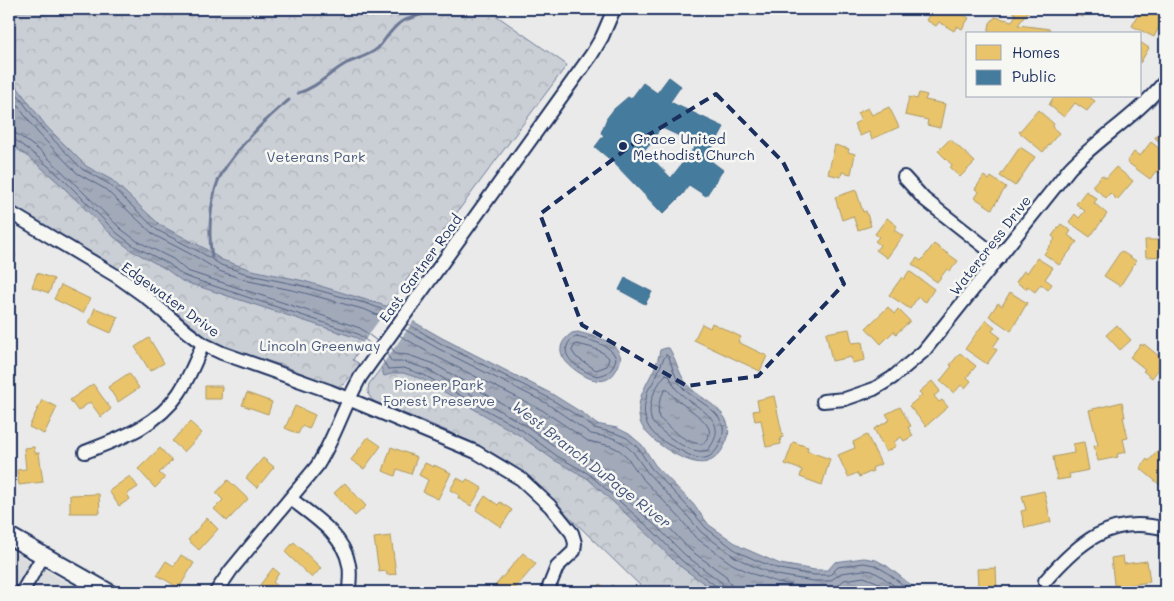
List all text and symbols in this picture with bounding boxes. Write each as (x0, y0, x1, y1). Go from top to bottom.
legend (966, 32, 1142, 98)
text: Homes (1012, 42, 1060, 62)
text: Public (1012, 66, 1056, 86)
place label: Grace United Methodist Church (633, 129, 755, 164)
marker: Grace United Methodist Church (617, 140, 629, 152)
park label: Veterans Park (266, 147, 366, 166)
street label: Watercress Drive (945, 191, 1035, 299)
street label: East Gartner Road (374, 210, 466, 326)
street label: Edgewater Drive (118, 257, 224, 341)
park label: Lincoln Greenway (259, 336, 381, 355)
park label: Pioneer Park Forest Preserve (383, 375, 495, 410)
water label: West Branch DuPage River (508, 396, 676, 533)

